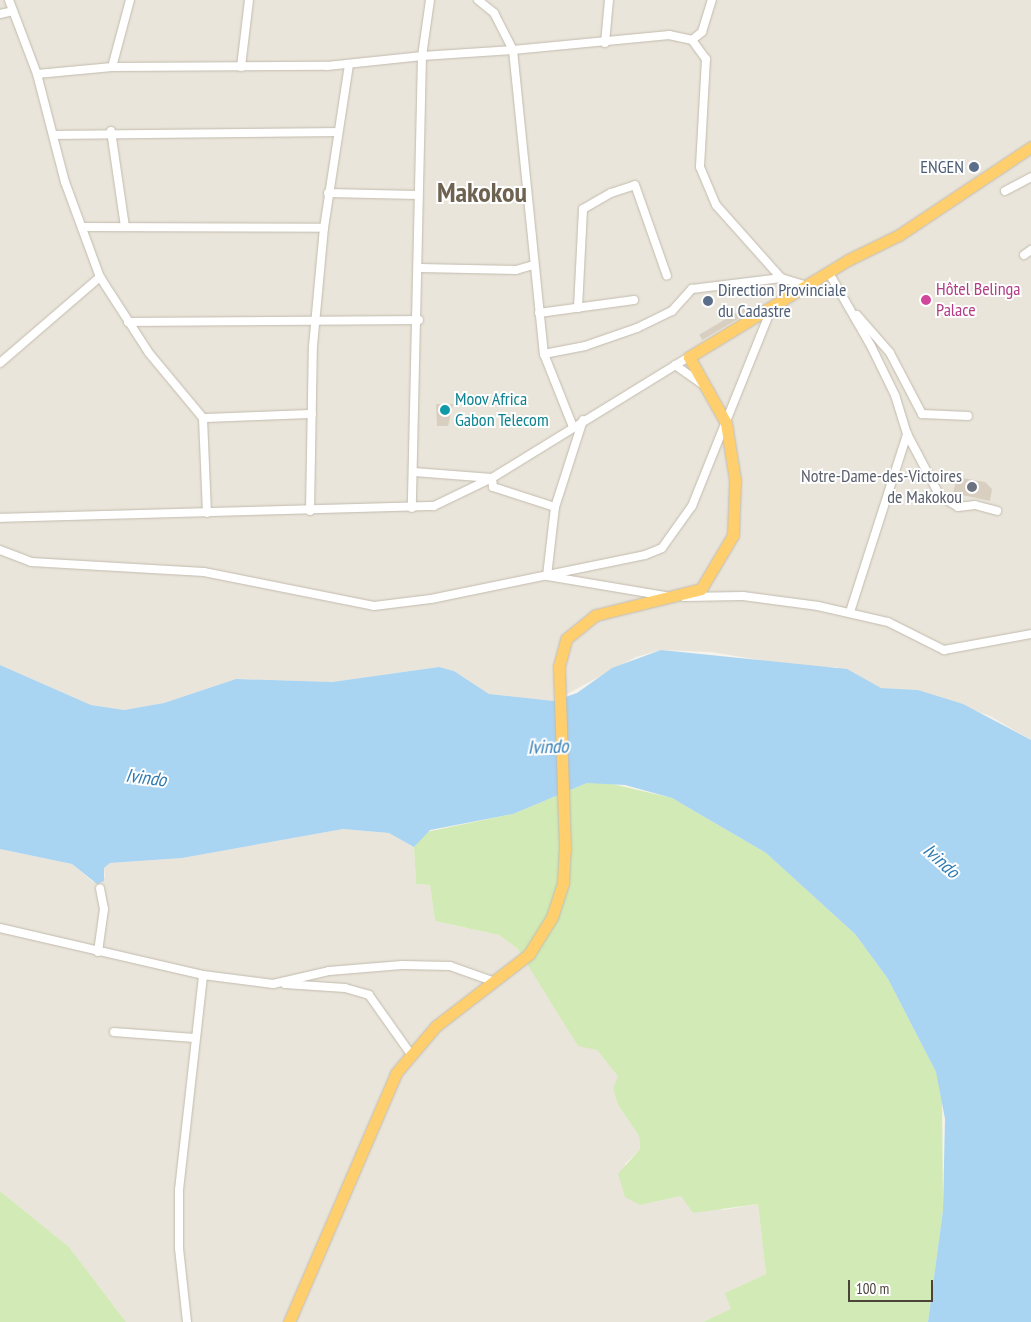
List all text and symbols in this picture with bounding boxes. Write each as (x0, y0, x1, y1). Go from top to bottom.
place label: ENGEN (920, 156, 964, 178)
marker: ENGEN (968, 161, 980, 173)
district label: Makokou (437, 175, 527, 209)
place label: Hôtel Belinga Palace (936, 279, 1021, 322)
place label: Direction Provinciale du Cadastre (718, 280, 846, 322)
marker: Hôtel Belinga Palace (920, 294, 932, 306)
marker: Direction Provinciale du Cadastre (702, 295, 714, 307)
place label: Moov Africa Gabon Telecom (455, 389, 549, 432)
marker: Moov Africa Gabon Telecom (439, 404, 451, 416)
place label: Notre-Dame-des-Victoires de Makokou (801, 466, 962, 508)
marker: Notre-Dame-des-Victoires de Makokou (966, 481, 978, 493)
water label: Ivindo (527, 735, 569, 759)
water label: Ivindo (124, 764, 168, 792)
water label: Ivindo (918, 839, 964, 883)
scale bar (851, 1270, 936, 1302)
text: 100 m (856, 1279, 889, 1298)

